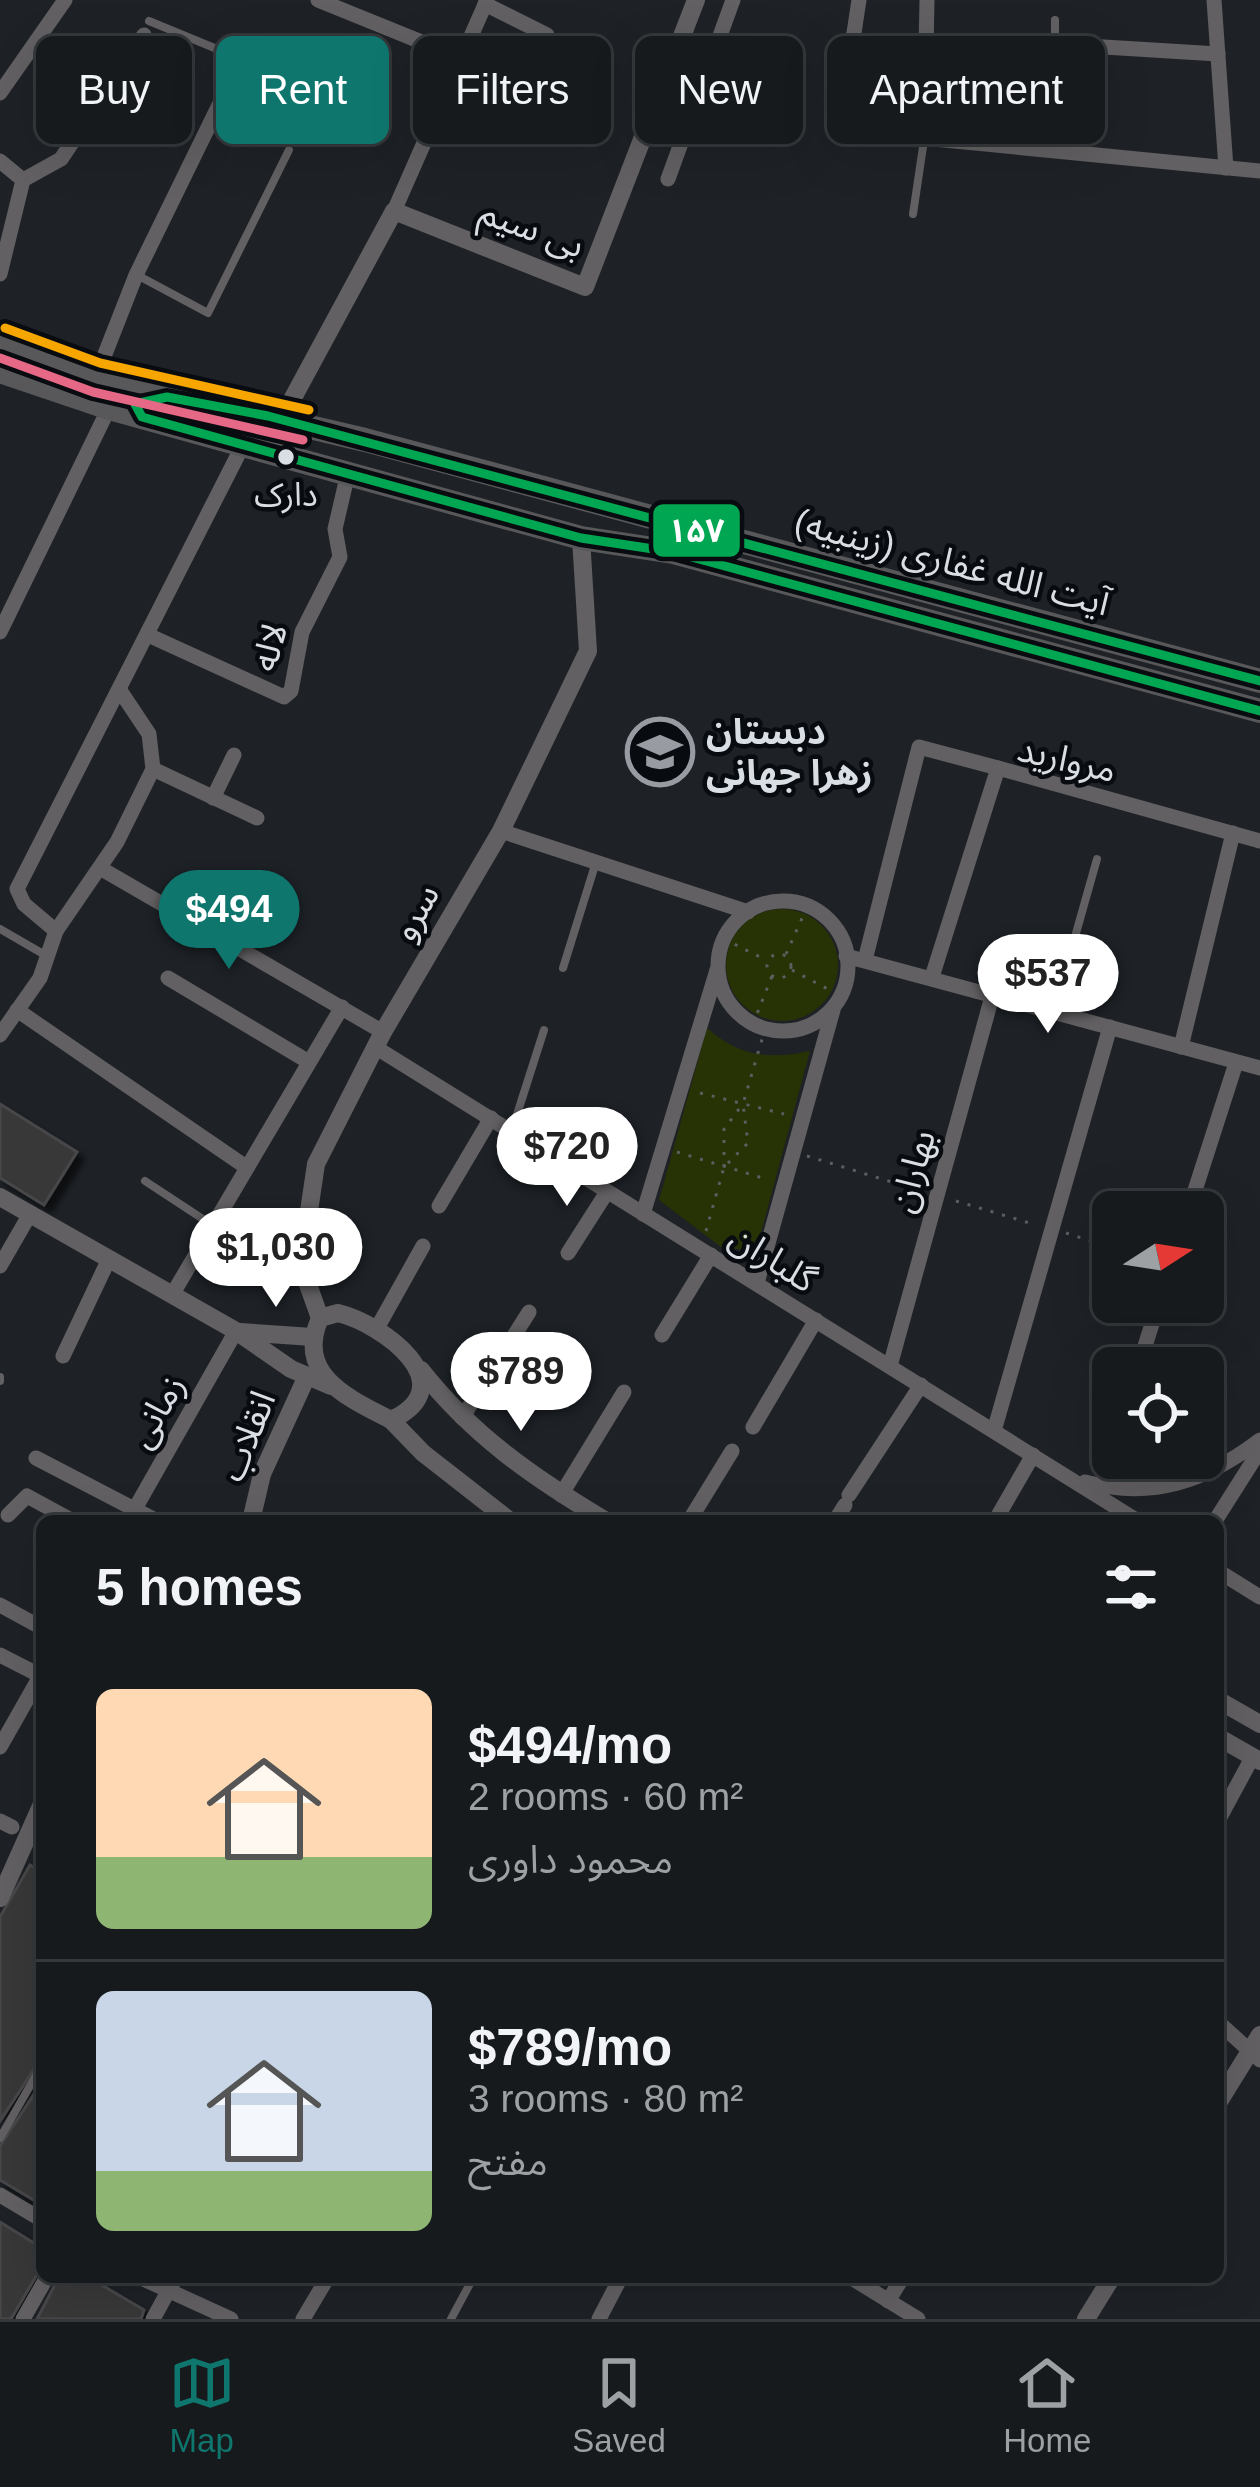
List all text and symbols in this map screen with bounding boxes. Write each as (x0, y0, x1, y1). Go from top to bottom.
chip: Buy (36, 36, 192, 144)
chip: Rent (216, 36, 389, 144)
chip: Filters (413, 36, 611, 144)
chip: New (635, 36, 803, 144)
chip: Apartment (827, 36, 1105, 144)
street label: بی سیم (472, 190, 590, 272)
marker: دارک (275, 446, 297, 468)
place label: دارک (254, 476, 318, 514)
street label: آیت الله غفاری (زینبیه) (790, 500, 1115, 625)
line badge: ۱۵۷ (651, 502, 742, 559)
text: ۱۵۷ (668, 512, 724, 549)
street label: لاله (243, 618, 295, 676)
place label: دبستان زهرا جهانی (706, 711, 872, 794)
school or university icon: دبستان زهرا جهانی (625, 717, 695, 787)
street label: مروارید (1014, 728, 1120, 791)
pin: $494 (158, 870, 300, 972)
street label: سرو (383, 876, 448, 948)
text: $494 (186, 887, 272, 930)
pin: $537 (977, 934, 1119, 1036)
text: $537 (1005, 951, 1091, 994)
pin: $720 (496, 1107, 638, 1209)
text: $720 (524, 1124, 610, 1167)
street label: بهاران (881, 1125, 944, 1217)
north arrow (1092, 1191, 1224, 1323)
map controls (1092, 1191, 1224, 1479)
pin: $1,030 (178, 1208, 374, 1310)
street label: گلباران (722, 1216, 825, 1302)
text: $1,030 (216, 1225, 336, 1268)
pin: $789 (450, 1332, 592, 1434)
button: locate (1092, 1347, 1224, 1479)
text: $789 (478, 1349, 564, 1392)
street label: زمانی (119, 1367, 194, 1455)
street label: انقلاب (211, 1385, 283, 1487)
icon: filters (1098, 1554, 1164, 1620)
text: 5 homes (96, 1559, 303, 1616)
text: $494/mo (468, 1717, 672, 1774)
icon: home (192, 1737, 336, 1881)
text: 2 rooms · 60 m² (468, 1775, 743, 1818)
text: محمود داوری (468, 1838, 673, 1881)
text: $789/mo (468, 2019, 672, 2076)
icon: home (192, 2039, 336, 2183)
text: 3 rooms · 80 m² (468, 2077, 743, 2120)
text: مفتح (468, 2140, 548, 2183)
tab: Map (169, 2350, 235, 2460)
tab: Saved (572, 2350, 666, 2460)
tab: Home (1003, 2350, 1091, 2460)

